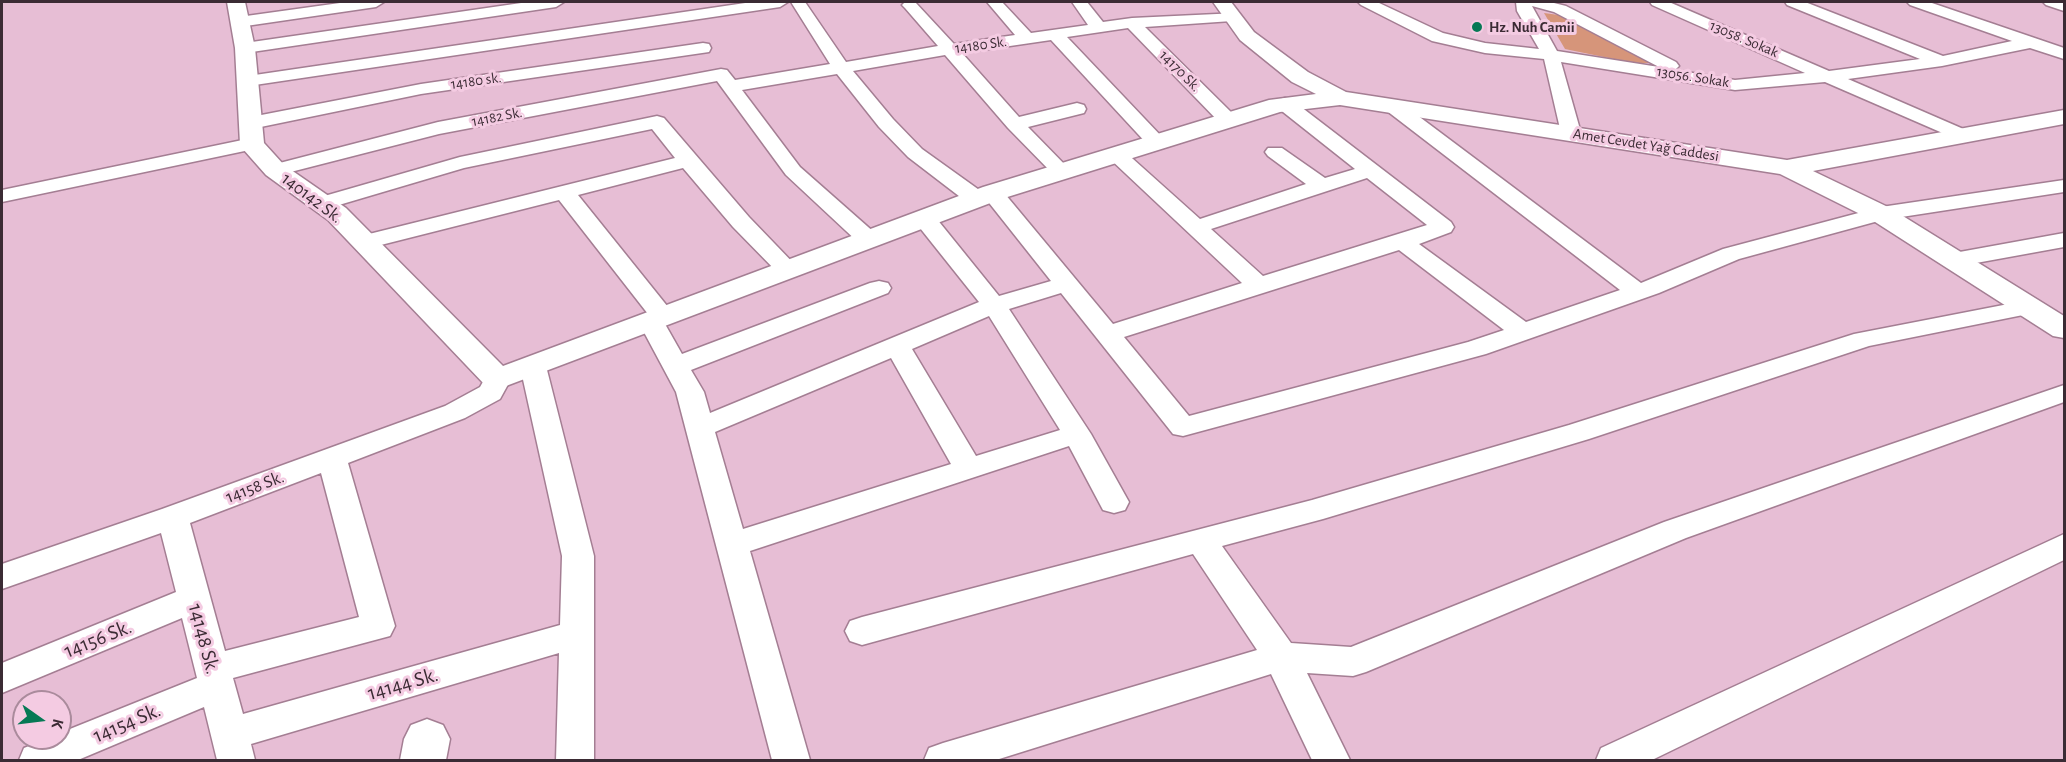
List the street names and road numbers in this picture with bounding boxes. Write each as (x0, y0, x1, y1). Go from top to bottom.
street label: 13058. Sokak (1707, 16, 1781, 62)
street label: 14180 Sk. (954, 32, 1008, 58)
street label: 14170 Sk. (1155, 46, 1205, 96)
street label: 13056. Sokak (1656, 62, 1730, 92)
street label: 14180 sk. (450, 69, 502, 93)
street label: 14182 Sk. (470, 103, 524, 131)
street label: Amet Cevdet Yağ Caddesi (1572, 125, 1720, 165)
street label: 140142 Sk. (277, 168, 347, 228)
street label: 14158 Sk. (223, 466, 287, 508)
street label: 14148 Sk. (182, 601, 226, 677)
street label: 14156 Sk. (60, 614, 136, 664)
street label: 14144 Sk. (365, 662, 441, 706)
street label: 14154 Sk. (89, 698, 165, 748)

